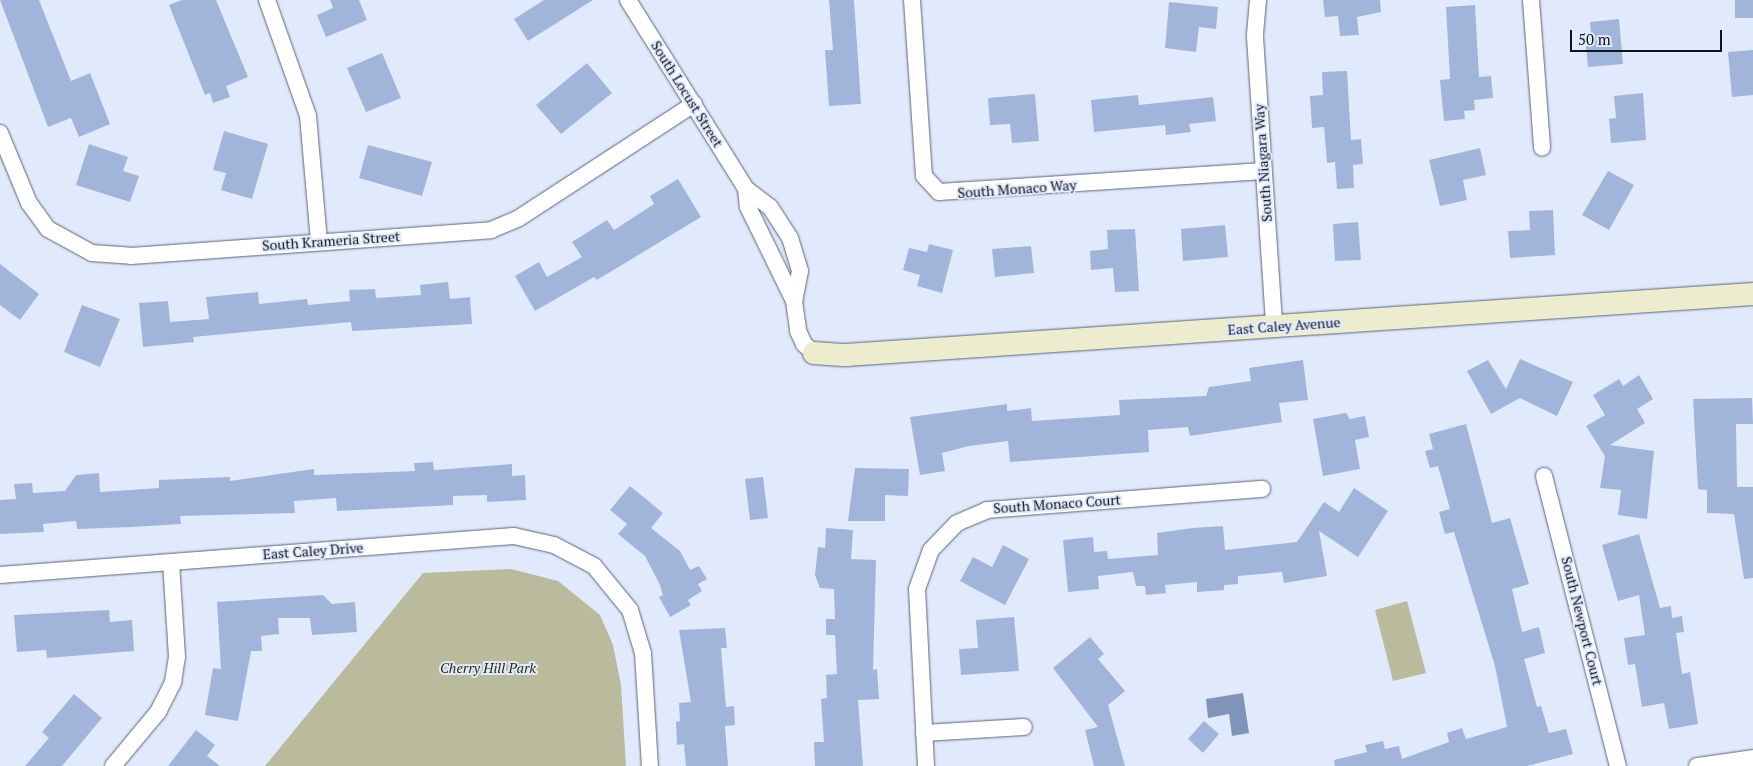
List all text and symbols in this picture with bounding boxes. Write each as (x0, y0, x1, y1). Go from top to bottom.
scale bar (1573, 20, 1726, 52)
text: 50 m (1578, 29, 1611, 49)
street label: South Locust Street (648, 38, 726, 150)
street label: South Niagara Way (1250, 103, 1276, 223)
street label: South Monaco Way (957, 176, 1077, 202)
street label: South Krameria Street (262, 228, 400, 254)
street label: East Caley Avenue (1227, 314, 1341, 338)
street label: South Monaco Court (993, 491, 1121, 517)
street label: East Caley Drive (262, 539, 364, 563)
street label: South Newport Court (1558, 555, 1606, 687)
park label: Cherry Hill Park (440, 660, 536, 676)

